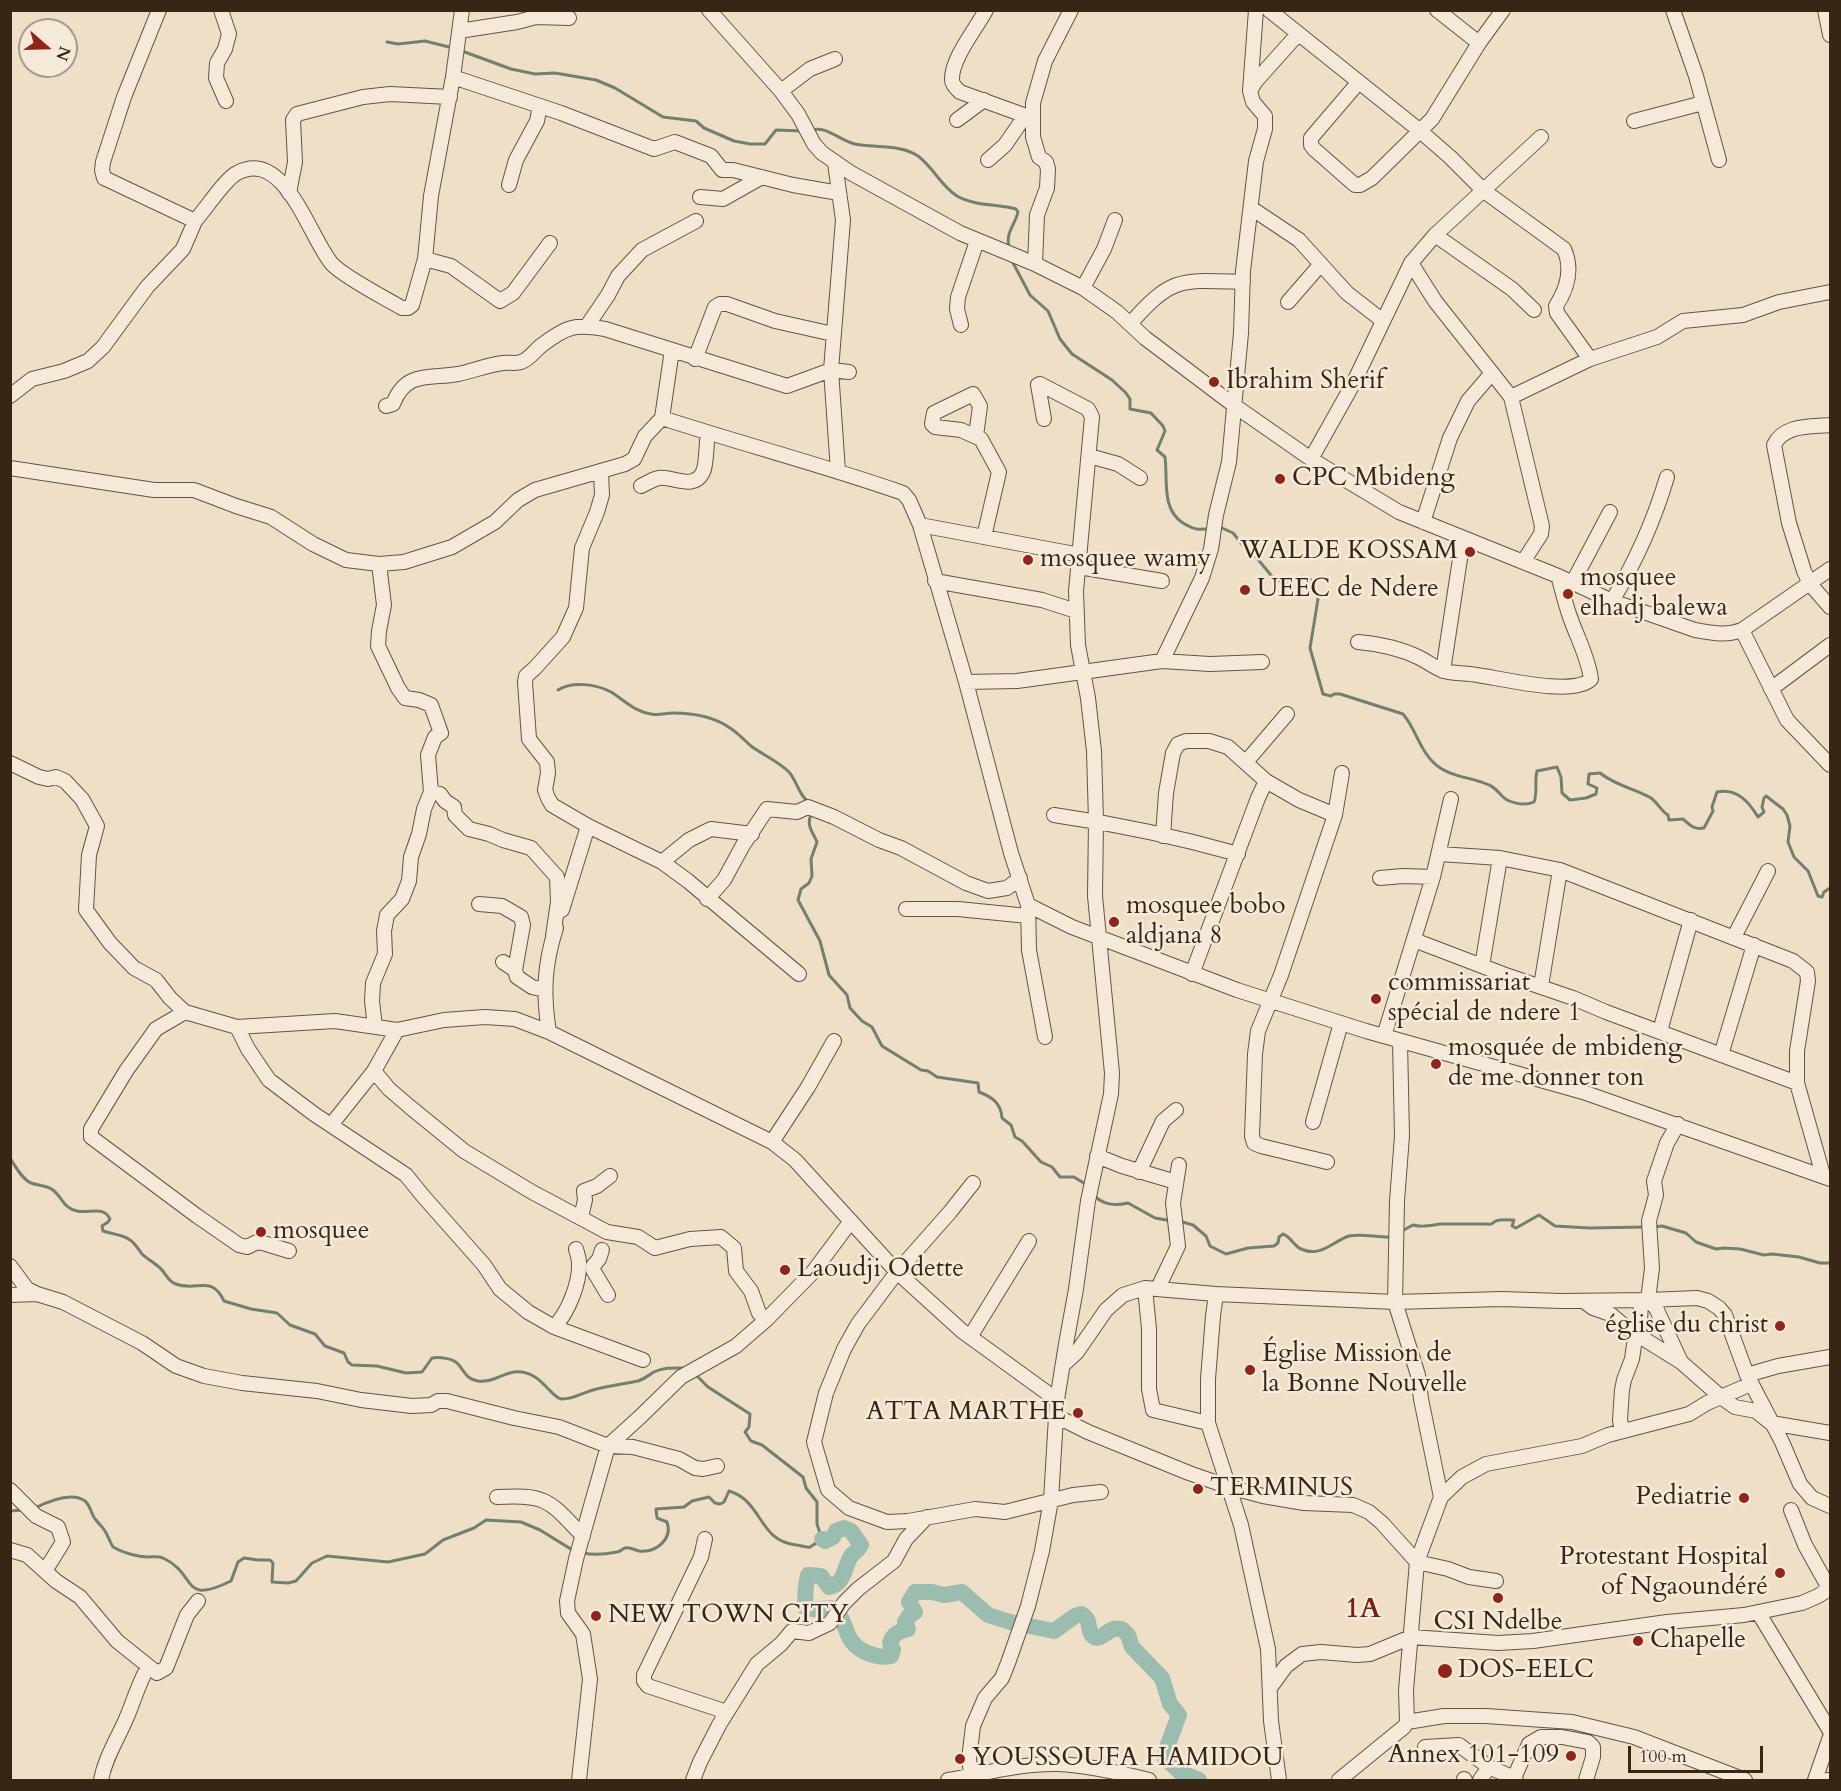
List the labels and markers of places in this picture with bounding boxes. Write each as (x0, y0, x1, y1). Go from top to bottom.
place label: Ibrahim Sherif (1226, 366, 1384, 398)
marker: Ibrahim Sherif (1207, 375, 1221, 389)
place label: CPC Mbideng (1292, 463, 1455, 495)
marker: CPC Mbideng (1273, 472, 1287, 486)
place label: WALDE KOSSAM (1240, 536, 1458, 568)
place label: mosquee wamy (1040, 544, 1211, 576)
marker: WALDE KOSSAM (1463, 545, 1477, 559)
marker: mosquee wamy (1021, 553, 1035, 567)
place label: mosquee elhadj balewa (1580, 563, 1728, 624)
place label: UEEC de Ndere (1257, 574, 1439, 606)
marker: UEEC de Ndere (1238, 583, 1252, 597)
marker: mosquee elhadj balewa (1561, 587, 1575, 601)
place label: mosquee bobo aldjana 8 (1126, 891, 1286, 952)
marker: mosquee bobo aldjana 8 (1107, 915, 1121, 929)
place label: commissariat spécial de ndere 1 (1388, 968, 1581, 1030)
marker: commissariat spécial de ndere 1 (1369, 992, 1383, 1006)
place label: mosquée de mbideng de me donner ton (1448, 1033, 1682, 1094)
marker: mosquée de mbideng de me donner ton (1429, 1057, 1443, 1071)
place label: mosquee (273, 1216, 370, 1248)
marker: mosquee (254, 1225, 268, 1239)
place label: Laoudji Odette (797, 1254, 964, 1286)
marker: Laoudji Odette (778, 1263, 792, 1277)
place label: église du christ (1605, 1310, 1768, 1342)
marker: église du christ (1773, 1319, 1787, 1333)
place label: Église Mission de la Bonne Nouvelle (1262, 1339, 1467, 1400)
marker: Église Mission de la Bonne Nouvelle (1243, 1363, 1257, 1377)
place label: ATTA MARTHE (866, 1397, 1066, 1429)
marker: ATTA MARTHE (1071, 1406, 1085, 1420)
place label: TERMINUS (1210, 1473, 1353, 1505)
marker: TERMINUS (1191, 1482, 1205, 1496)
place label: Pediatrie (1636, 1482, 1732, 1514)
marker: Pediatrie (1737, 1491, 1751, 1505)
place label: Protestant Hospital of Ngaoundéré (1559, 1542, 1768, 1604)
marker: Protestant Hospital of Ngaoundéré (1773, 1566, 1787, 1580)
marker: CSI Ndelbe (1491, 1591, 1505, 1605)
place label: NEW TOWN CITY (608, 1600, 849, 1632)
place label: CSI Ndelbe (1434, 1607, 1562, 1639)
marker: NEW TOWN CITY (589, 1609, 603, 1623)
place label: Chapelle (1650, 1625, 1746, 1657)
marker: Chapelle (1631, 1634, 1645, 1648)
place label: DOS-EELC (1458, 1655, 1594, 1687)
marker: DOS-EELC (1436, 1662, 1454, 1680)
place label: Annex 101-109 (1388, 1740, 1559, 1772)
place label: YOUSSOUFA HAMIDOU (972, 1743, 1284, 1775)
marker: Annex 101-109 (1564, 1749, 1578, 1763)
marker: YOUSSOUFA HAMIDOU (953, 1752, 967, 1766)

